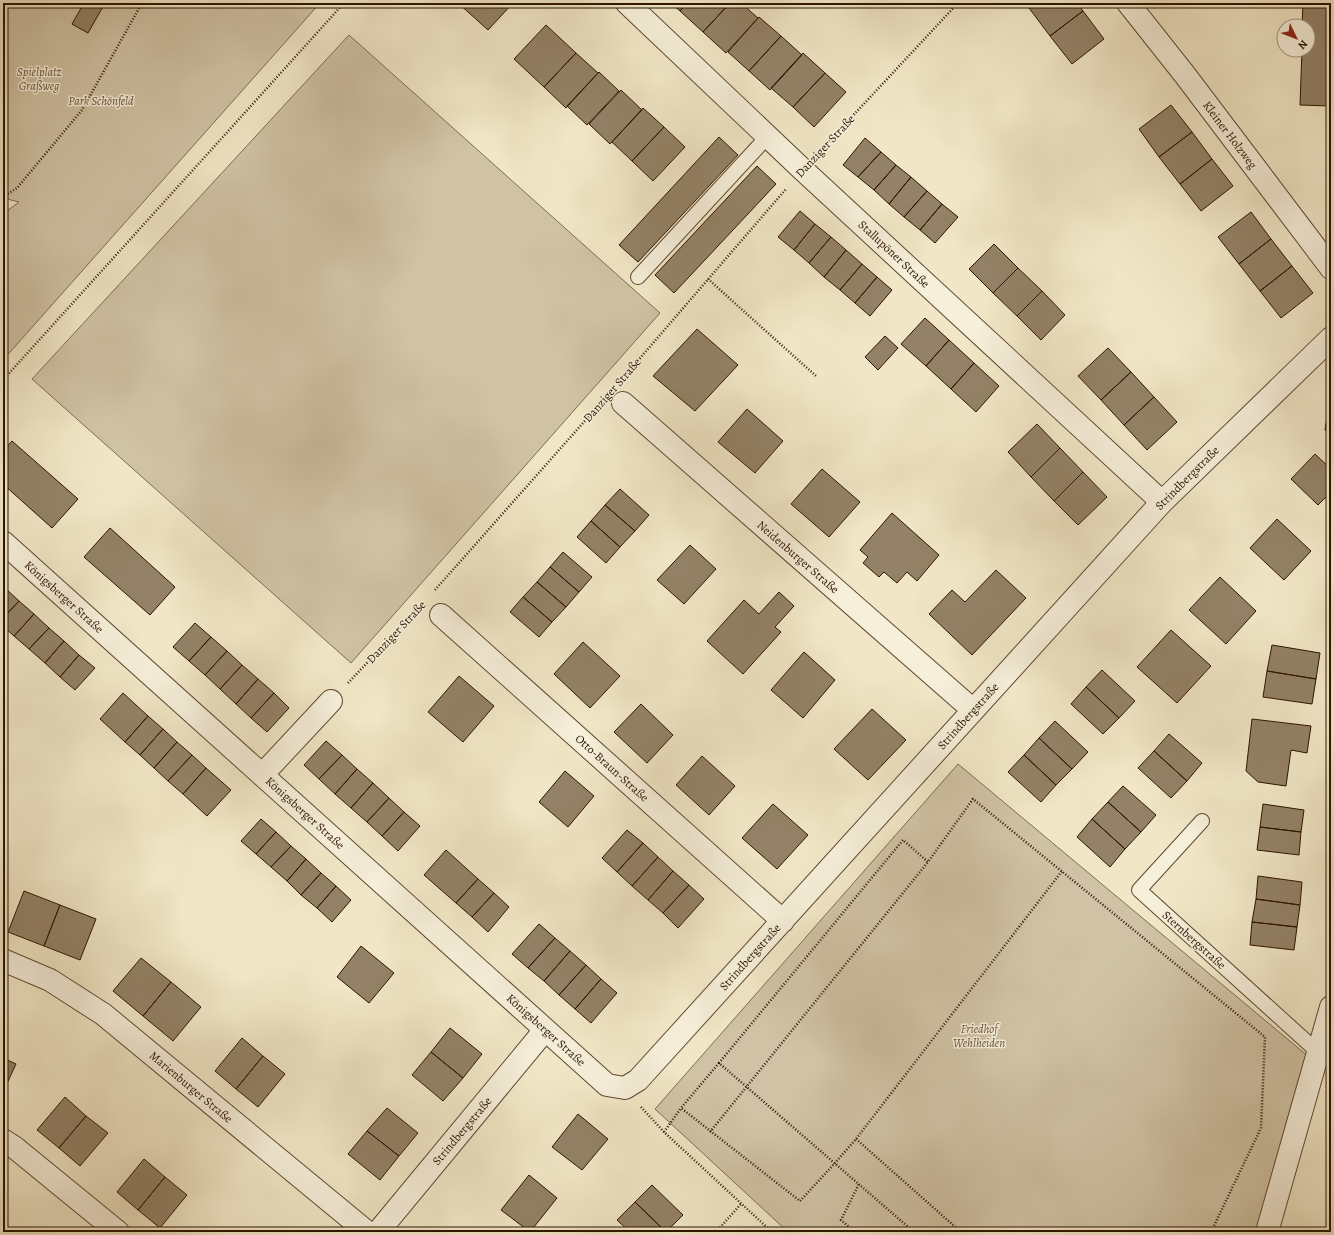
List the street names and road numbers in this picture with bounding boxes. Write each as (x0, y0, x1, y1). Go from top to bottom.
street label: Kleiner Holzweg (1199, 98, 1261, 172)
street label: Danziger Straße (792, 111, 858, 181)
street label: Stallupöner Straße (855, 217, 933, 291)
street label: Danziger Straße (579, 354, 645, 426)
street label: Strindbergstraße (1151, 442, 1223, 514)
street label: Neidenburger Straße (754, 517, 842, 597)
street label: Königsberger Straße (21, 557, 107, 637)
street label: Danziger Straße (363, 597, 429, 667)
street label: Strindbergstraße (934, 679, 1002, 753)
street label: Otto-Braun-Straße (572, 731, 652, 805)
street label: Königsberger Straße (262, 773, 348, 853)
street label: Sternbergstraße (1159, 907, 1229, 973)
street label: Strindbergstraße (716, 920, 784, 994)
street label: Königsberger Straße (503, 990, 589, 1070)
street label: Marienburger Straße (146, 1047, 236, 1127)
street label: Strindbergstraße (429, 1093, 495, 1169)

